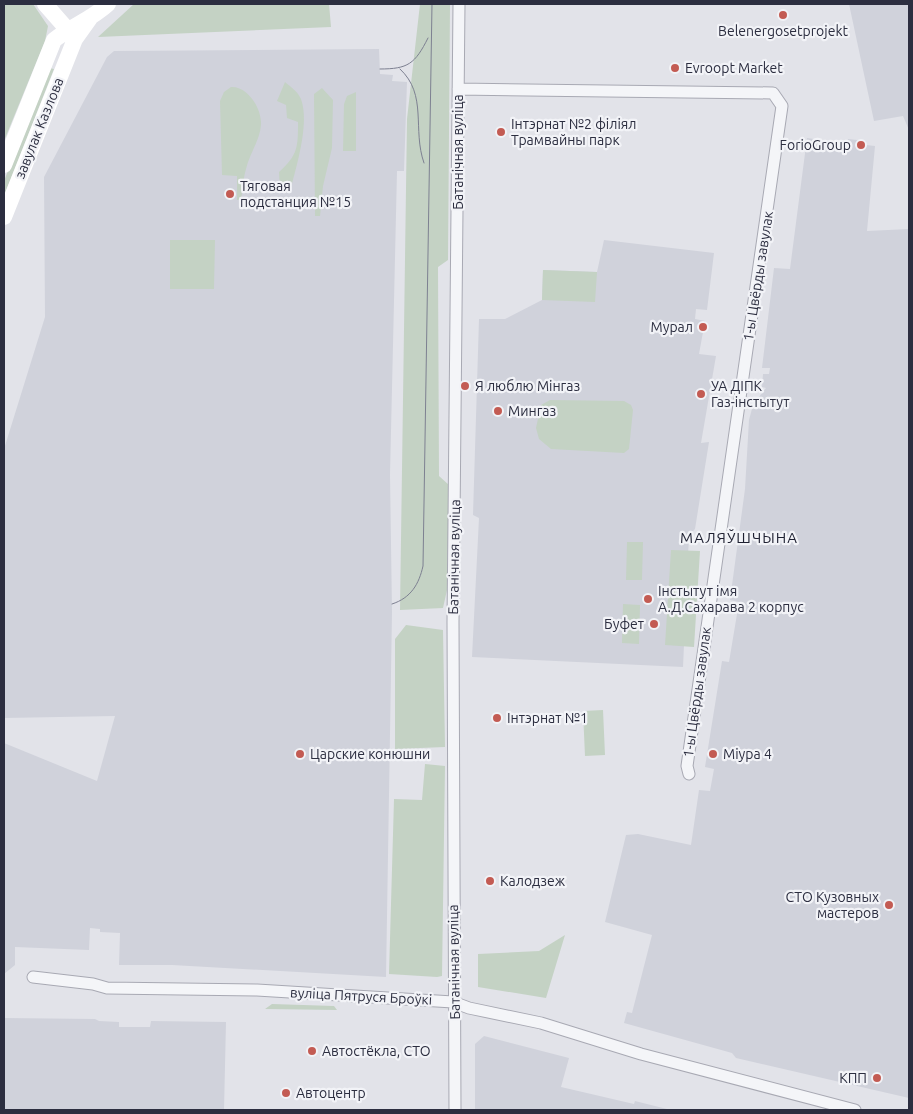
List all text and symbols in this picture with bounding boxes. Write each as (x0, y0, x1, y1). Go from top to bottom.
marker: Belenergosetprojekt (777, 9, 789, 21)
place label: Belenergosetprojekt (718, 23, 848, 39)
place label: Evroopt Market (685, 60, 783, 76)
marker: Evroopt Market (669, 62, 681, 74)
street label: завулак Казлова (11, 75, 67, 181)
street label: Батанічная вуліца (450, 94, 466, 210)
place label: Інтэрнат №2 філіял Трамвайны парк (511, 116, 637, 148)
marker: Інтэрнат №2 філіял Трамвайны парк (495, 126, 507, 138)
place label: ForioGroup (780, 137, 851, 153)
marker: ForioGroup (855, 139, 867, 151)
place label: Тяговая подстанция №15 (240, 178, 351, 210)
marker: Тяговая подстанция №15 (224, 188, 236, 200)
street label: 1-ы Цвёрды завулак (740, 210, 776, 342)
place label: Мурал (651, 319, 693, 335)
marker: Мурал (697, 321, 709, 333)
place label: Я люблю Мінгаз (475, 378, 580, 394)
place label: УА ДІПК Газ-інстытут (711, 378, 789, 410)
marker: Я люблю Мінгаз (459, 380, 471, 392)
marker: УА ДІПК Газ-інстытут (695, 388, 707, 400)
place label: Мингаз (508, 403, 556, 419)
marker: Мингаз (492, 405, 504, 417)
street label: Батанічная вуліца (445, 499, 463, 615)
district label: МАЛЯЎШЧЫНА (680, 528, 798, 546)
place label: Інстытут імя А.Д.Сахарава 2 корпус (658, 583, 804, 615)
marker: Інстытут імя А.Д.Сахарава 2 корпус (642, 593, 654, 605)
place label: Буфет (604, 616, 644, 632)
marker: Буфет (648, 618, 660, 630)
street label: 1-ы Цвёрды завулак (680, 626, 714, 758)
place label: Інтэрнат №1 (507, 710, 588, 726)
marker: Інтэрнат №1 (491, 712, 503, 724)
place label: Царские конюшни (310, 746, 430, 762)
place label: Міура 4 (723, 746, 772, 762)
marker: Царские конюшни (294, 748, 306, 760)
marker: Міура 4 (707, 748, 719, 760)
place label: Калодзеж (500, 873, 566, 889)
marker: Калодзеж (484, 875, 496, 887)
place label: СТО Кузовных мастеров (786, 889, 879, 921)
marker: СТО Кузовных мастеров (883, 899, 895, 911)
street label: Батанічная вуліца (445, 904, 463, 1020)
street label: вуліца Пятруся Броўкі (290, 984, 432, 1008)
place label: Автостёкла, СТО (322, 1043, 431, 1059)
marker: Автостёкла, СТО (306, 1045, 318, 1057)
place label: КПП (839, 1070, 867, 1086)
marker: КПП (871, 1072, 883, 1084)
place label: Автоцентр (296, 1085, 366, 1101)
marker: Автоцентр (280, 1087, 292, 1099)

